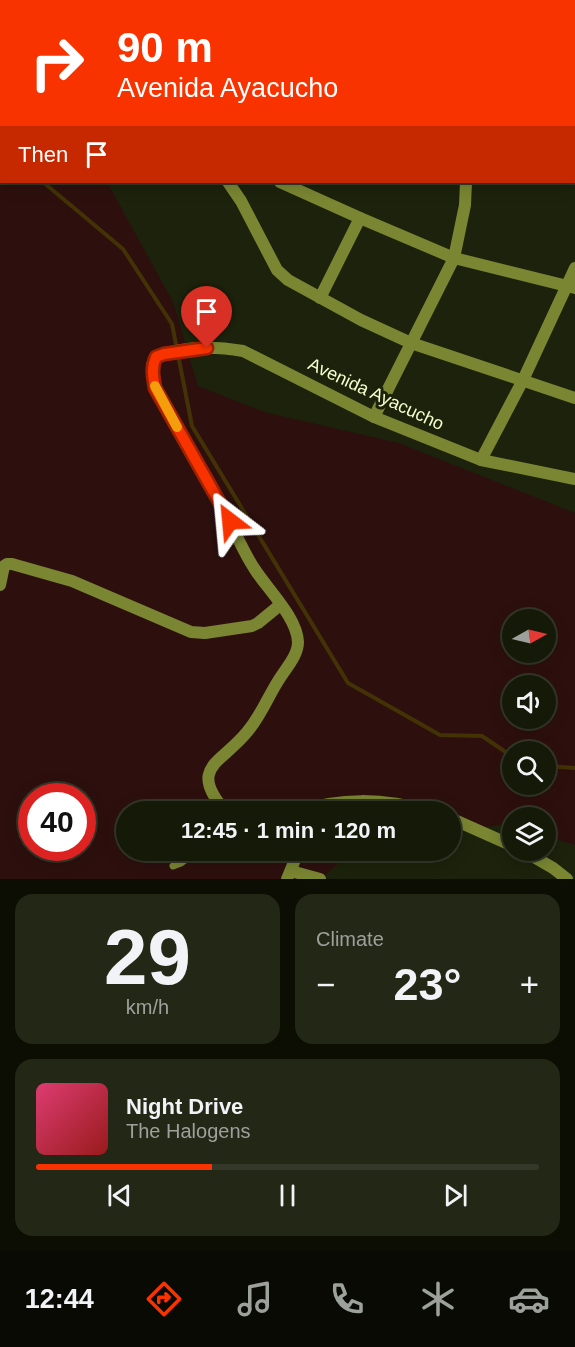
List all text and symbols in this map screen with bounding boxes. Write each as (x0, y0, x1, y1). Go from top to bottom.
icon: right (18, 24, 96, 102)
text: 90 m (117, 24, 213, 71)
text: Avenida Ayacucho (117, 73, 338, 103)
icon: arrive (80, 138, 113, 171)
text: Then (18, 142, 68, 167)
pin (181, 286, 232, 348)
icon: arrive (190, 295, 223, 328)
street label: Avenida Ayacucho (305, 354, 447, 434)
position arrow (198, 489, 262, 553)
north arrow (502, 609, 556, 663)
map controls (502, 609, 556, 861)
button: sound (502, 675, 556, 729)
button: search (502, 741, 556, 795)
speed limit sign: 40 (18, 783, 96, 861)
button: layers (502, 807, 556, 861)
text: 12:45 · 1 min · 120 m (181, 818, 396, 843)
text: 29 (104, 913, 191, 1001)
text: Climate (316, 928, 384, 950)
text: 23° (393, 959, 462, 1010)
text: − (316, 966, 335, 1003)
text: + (520, 966, 539, 1003)
text: km/h (126, 996, 169, 1018)
text: Night Drive (126, 1094, 243, 1119)
text: The Halogens (126, 1120, 251, 1142)
icon: previous (103, 1179, 136, 1212)
icon: pause (271, 1179, 304, 1212)
icon: next (439, 1179, 472, 1212)
icon: directions (143, 1278, 185, 1320)
icon: music (234, 1278, 276, 1320)
icon: phone (326, 1278, 368, 1320)
icon: climate (417, 1278, 459, 1320)
icon: car (508, 1278, 550, 1320)
text: 12:44 (25, 1284, 94, 1314)

